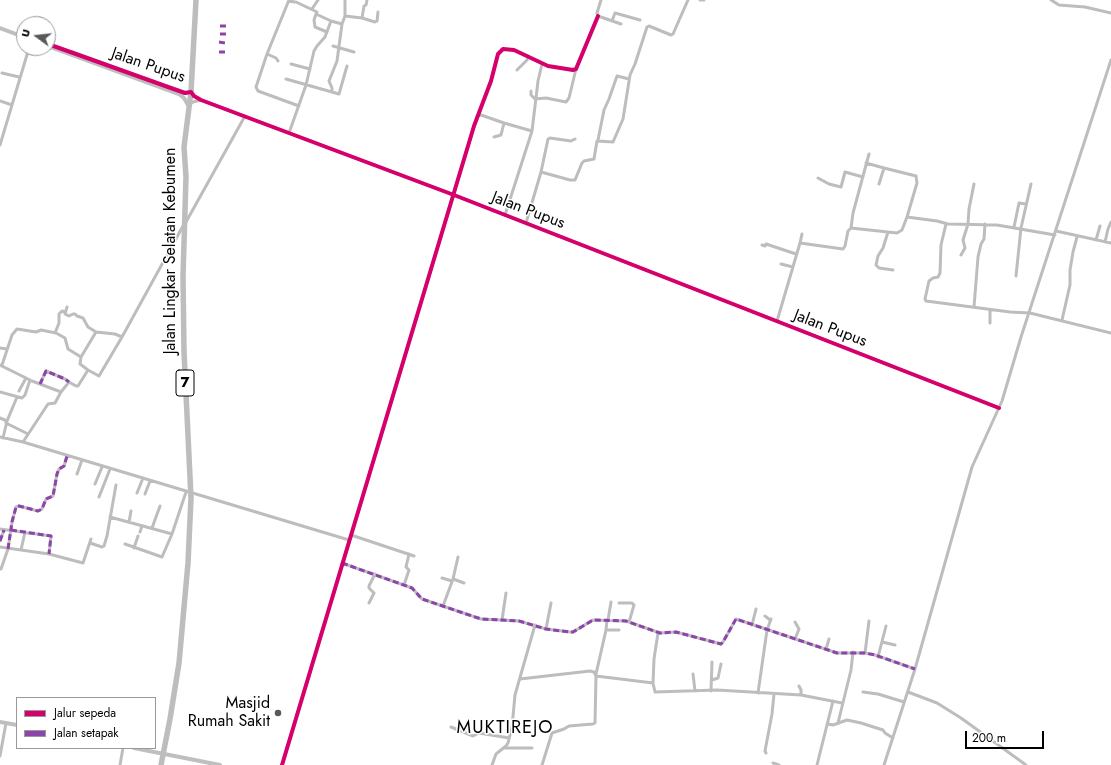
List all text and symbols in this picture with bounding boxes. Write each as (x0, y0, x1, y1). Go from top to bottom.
north arrow (16, 16, 56, 56)
text: U (17, 27, 34, 39)
street label: Jalan Pupus (109, 44, 187, 88)
street label: Jalan Lingkar Selatan Kebumen (161, 148, 181, 354)
street label: Jalan Pupus (489, 188, 567, 234)
street label: Jalan Pupus (791, 306, 869, 352)
road number: 7 (176, 370, 194, 396)
place label: Masjid Rumah Sakit (188, 694, 270, 732)
legend (16, 697, 156, 749)
text: Jalur sepeda (54, 704, 116, 722)
marker: Masjid Rumah Sakit (273, 708, 283, 718)
district label: MUKTIREJO (457, 718, 553, 740)
scale bar (967, 723, 1046, 749)
text: Jalan setapak (54, 724, 119, 742)
text: 200 m (972, 729, 1006, 747)

